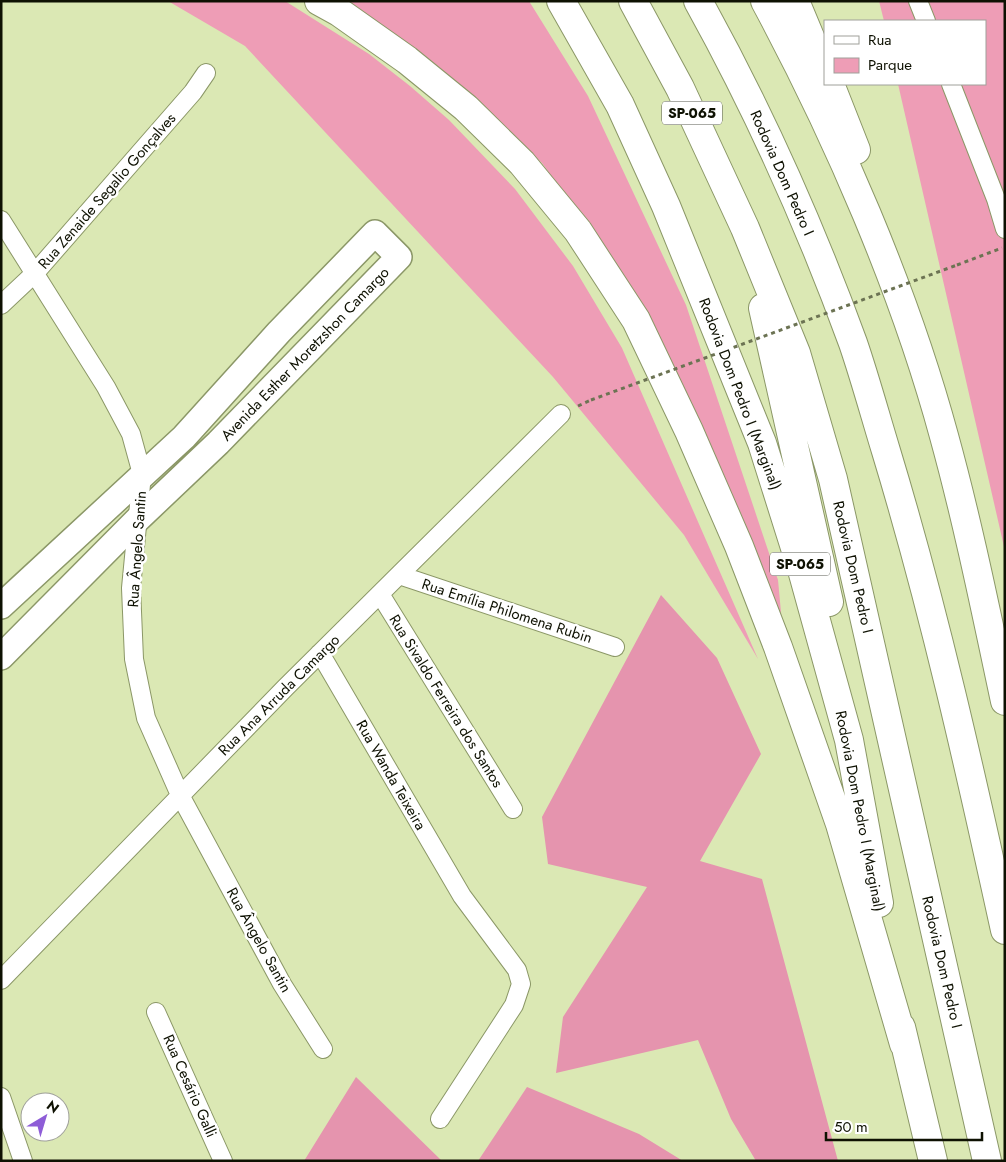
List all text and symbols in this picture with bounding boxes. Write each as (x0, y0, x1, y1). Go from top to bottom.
legend (824, 20, 986, 85)
text: Rua (868, 29, 892, 51)
text: Parque (868, 54, 912, 76)
road number: SP-065 (662, 102, 722, 125)
street label: Rodovia Dom Pedro I (744, 107, 820, 239)
street label: Rua Zenaide Segalio Gonçalves (33, 108, 181, 274)
street label: Avenida Esther Moretzshon Camargo (216, 262, 394, 446)
street label: Rodovia Dom Pedro I (Marginal) (693, 295, 787, 493)
street label: Rua Ângelo Santin (122, 490, 152, 608)
street label: Rodovia Dom Pedro I (827, 499, 879, 635)
road number: SP-065 (770, 552, 830, 576)
street label: Rua Emília Philomena Rubin (419, 573, 595, 649)
street label: Rua Sivaldo Ferreira dos Santos (384, 610, 508, 792)
street label: Rua Ana Arruda Camargo (213, 629, 345, 761)
street label: Rodovia Dom Pedro I (Marginal) (830, 709, 890, 913)
street label: Rua Wanda Teixeira (351, 716, 431, 834)
street label: Rua Ângelo Santin (221, 884, 297, 996)
street label: Rodovia Dom Pedro I (916, 894, 968, 1030)
street label: Rua Cesário Galli (157, 1031, 223, 1141)
north arrow (20, 1092, 70, 1142)
text: N (42, 1095, 64, 1118)
scale bar (826, 1110, 982, 1142)
text: 50 m (834, 1116, 868, 1138)

